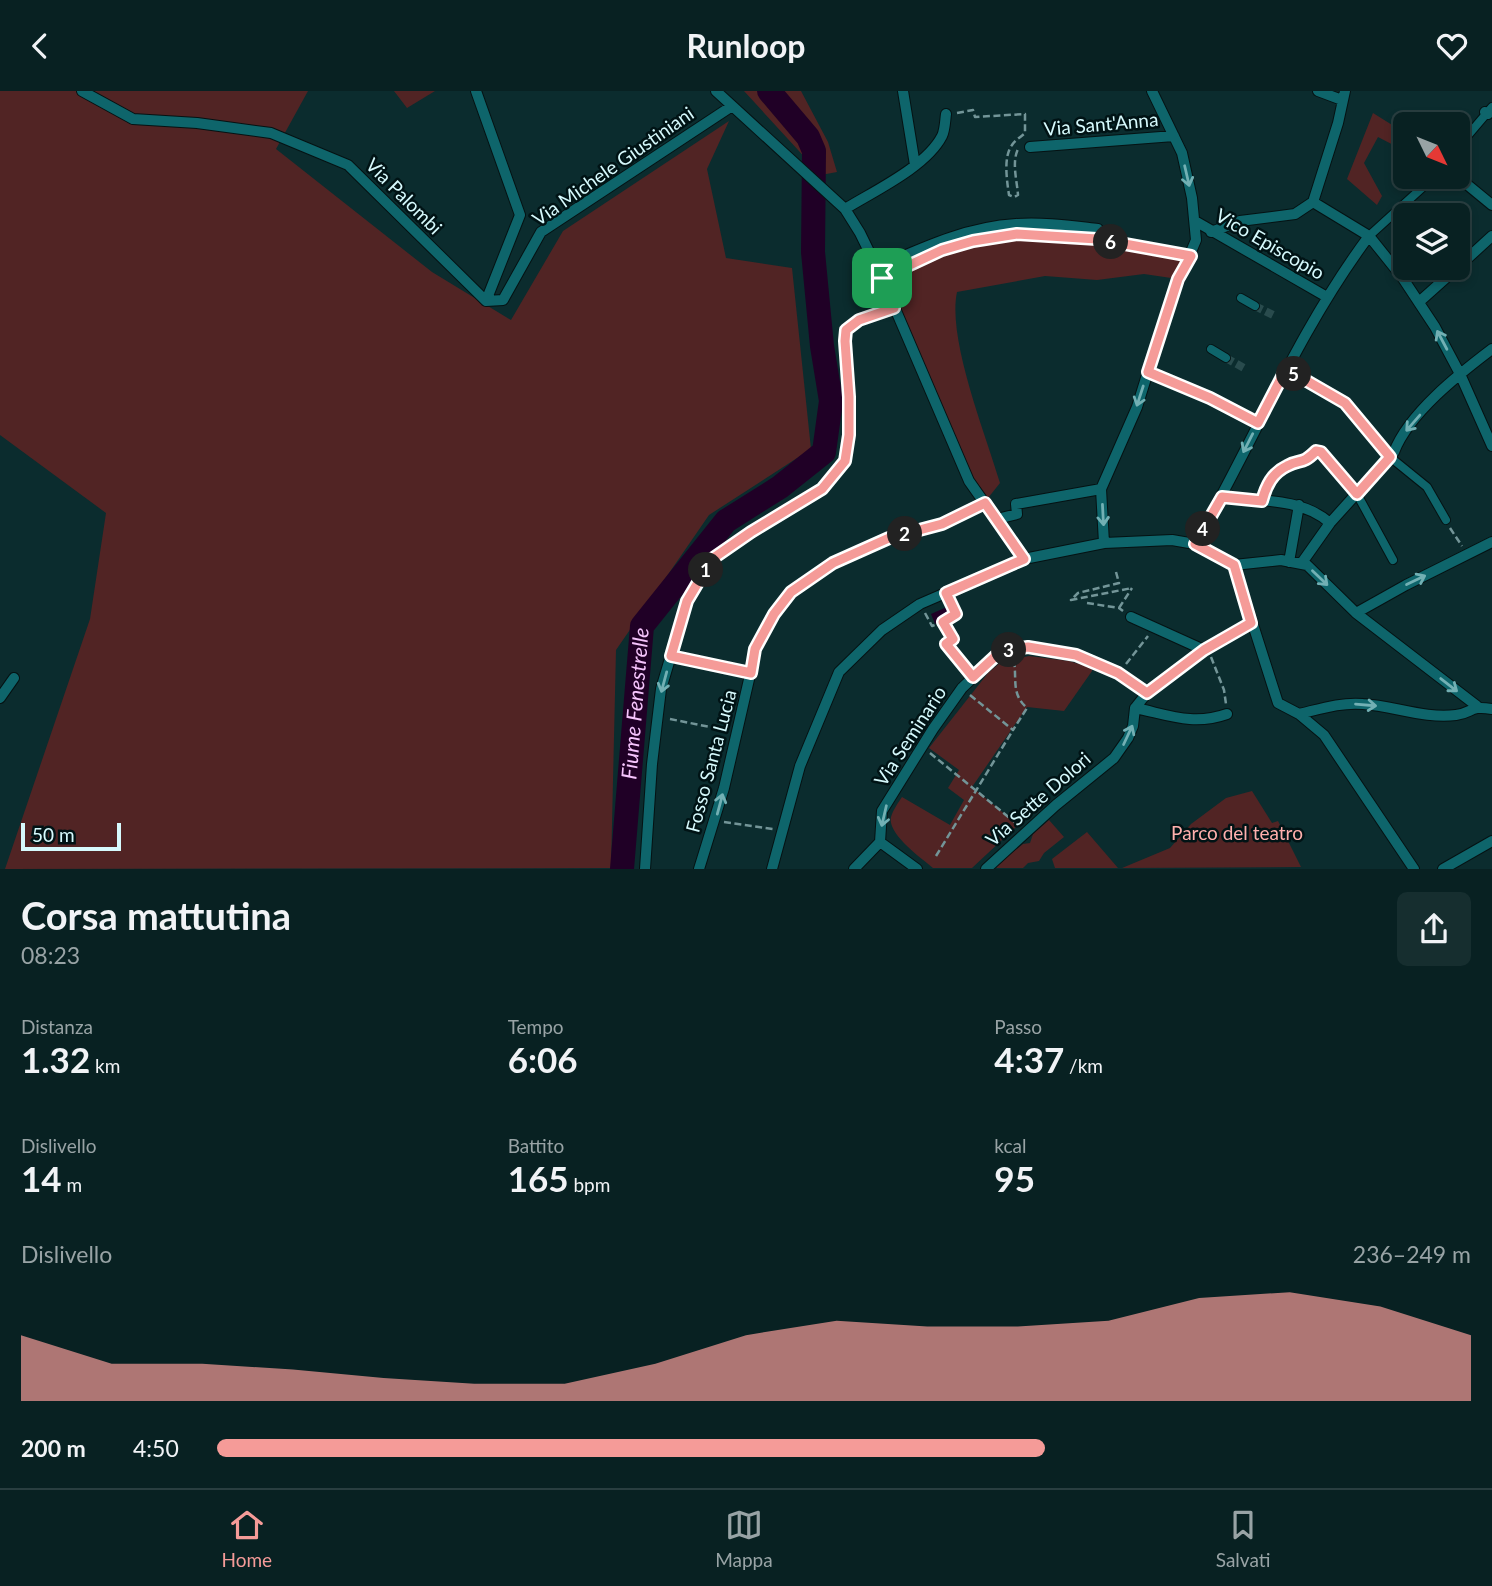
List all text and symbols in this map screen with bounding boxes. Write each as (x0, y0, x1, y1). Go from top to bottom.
text: Runloop (687, 26, 805, 65)
icon: back (21, 27, 59, 65)
icon: heart (1433, 27, 1471, 65)
street label: Via Michele Giustiniani (528, 101, 698, 230)
street label: Via Sant'Anna (1043, 107, 1159, 140)
north arrow (1393, 112, 1470, 189)
map controls (1393, 112, 1470, 280)
street label: Via Palombi (361, 153, 447, 239)
one-way arrow (1181, 164, 1194, 187)
street label: Vico Episcopio (1212, 203, 1329, 284)
button: layers (1393, 203, 1470, 280)
pin: 6 (1094, 225, 1128, 259)
text: 6 (1105, 230, 1116, 253)
pin (852, 248, 912, 308)
icon: arrive (863, 259, 901, 297)
one-way arrow (1435, 330, 1448, 351)
pin: 5 (1276, 357, 1312, 391)
text: 5 (1288, 362, 1299, 385)
one-way arrow (1133, 385, 1146, 407)
one-way arrow (1405, 414, 1421, 432)
one-way arrow (1240, 432, 1254, 453)
one-way arrow (1096, 503, 1109, 526)
pin: 4 (1186, 511, 1220, 547)
pin: 2 (888, 517, 922, 551)
text: 4 (1197, 517, 1208, 540)
text: 2 (899, 522, 910, 545)
pin: 1 (688, 553, 724, 587)
text: 1 (700, 558, 711, 581)
one-way arrow (1312, 570, 1329, 587)
one-way arrow (1405, 573, 1426, 587)
water label: Fiume Fenestrelle (615, 627, 653, 780)
pin: 3 (992, 633, 1026, 667)
text: 3 (1003, 638, 1014, 661)
one-way arrow (657, 670, 670, 693)
one-way arrow (1439, 677, 1458, 692)
street label: Via Seminario (869, 681, 950, 790)
street label: Fosso Santa Lucia (680, 687, 741, 835)
one-way arrow (1354, 699, 1376, 712)
one-way arrow (1122, 725, 1135, 746)
street label: Via Sette Dolori (980, 747, 1095, 850)
one-way arrow (714, 793, 727, 815)
one-way arrow (876, 804, 890, 827)
scale bar (21, 820, 121, 851)
park label: Parco del teatro (1171, 821, 1303, 844)
text: 50 m (32, 823, 75, 846)
text: Corsa mattutina (21, 892, 291, 938)
button: share (1397, 892, 1471, 966)
text: 08:23 (21, 941, 80, 969)
text: Distanza (21, 1015, 93, 1038)
text: Tempo (508, 1015, 564, 1038)
text: Passo (994, 1015, 1042, 1038)
text: 1.32 (21, 1038, 90, 1080)
text: 6:06 (508, 1038, 578, 1080)
text: 4:37 (994, 1038, 1064, 1080)
text: km (90, 1054, 120, 1077)
text: /km (1064, 1054, 1103, 1077)
text: Dislivello (21, 1134, 96, 1157)
text: Battito (508, 1134, 564, 1157)
text: kcal (994, 1134, 1026, 1157)
text: 14 (21, 1157, 62, 1199)
text: 165 (508, 1157, 569, 1199)
text: 95 (994, 1157, 1035, 1199)
text: m (62, 1173, 82, 1196)
text: bpm (569, 1173, 610, 1196)
text: Dislivello (21, 1240, 112, 1268)
text: 236–249 m (1353, 1240, 1471, 1268)
text: 200 m (21, 1434, 86, 1462)
text: 4:50 (133, 1434, 179, 1462)
tab: Home (222, 1506, 272, 1571)
tab: Mappa (715, 1506, 773, 1571)
tab: Salvati (1216, 1506, 1270, 1571)

